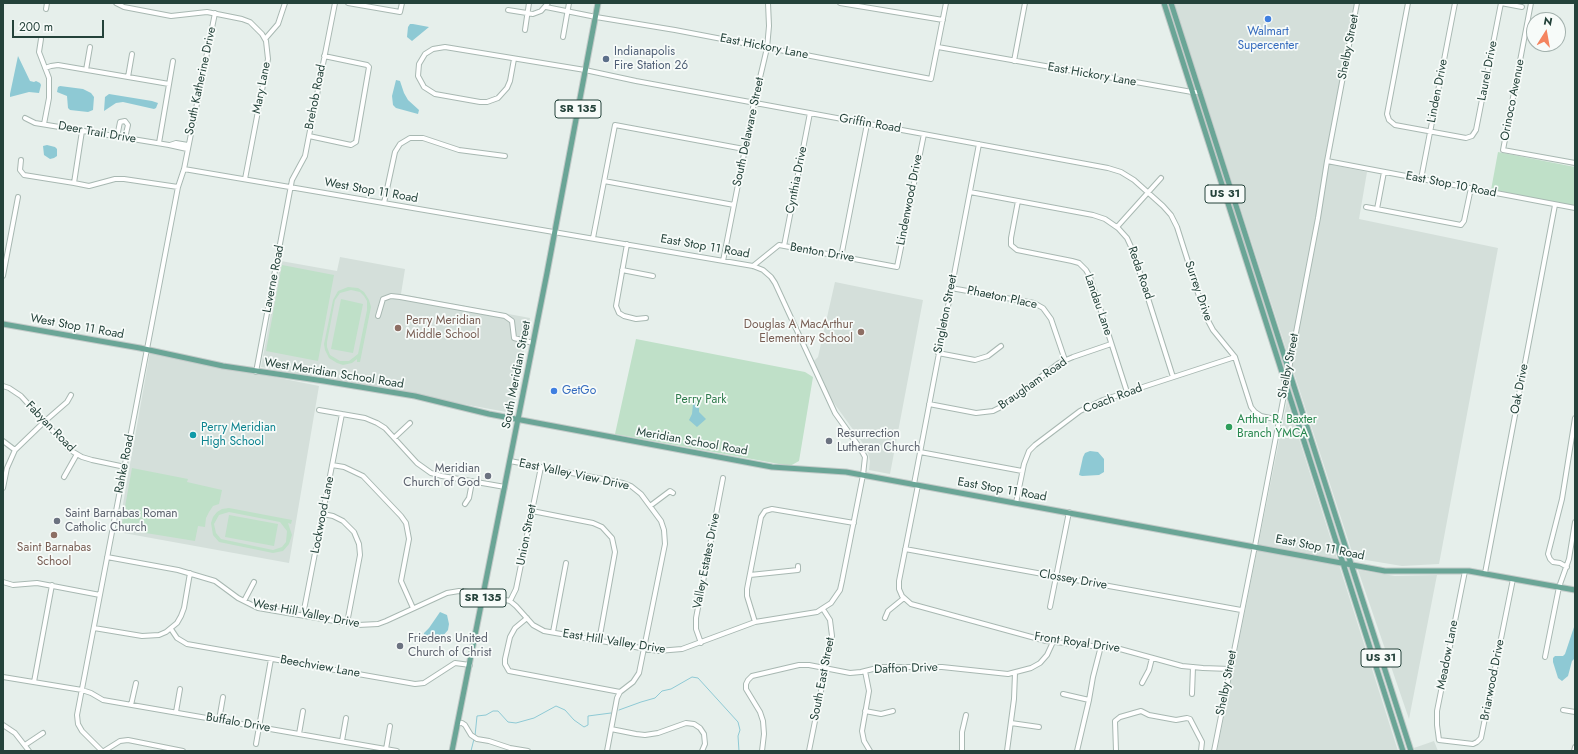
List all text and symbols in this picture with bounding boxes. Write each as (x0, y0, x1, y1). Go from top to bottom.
scale bar (14, 12, 106, 38)
north arrow (1526, 12, 1566, 52)
street label: Shelby Street (1336, 13, 1362, 81)
text: N (1542, 13, 1554, 30)
marker: Walmart Supercenter (1263, 14, 1273, 24)
text: 200 m (19, 18, 53, 36)
place label: Walmart Supercenter (1237, 25, 1299, 53)
street label: South Katherine Drive (183, 26, 219, 136)
street label: East Hickory Lane (719, 31, 809, 63)
street label: Laurel Drive (1475, 40, 1501, 102)
place label: Indianapolis Fire Station 26 (614, 45, 688, 73)
marker: Indianapolis Fire Station 26 (601, 54, 611, 64)
street label: Linden Drive (1425, 58, 1451, 124)
street label: Orinoco Avenue (1498, 58, 1528, 142)
street label: East Hickory Lane (1047, 60, 1137, 90)
street label: Mary Lane (250, 61, 274, 115)
street label: Brehob Road (303, 63, 329, 131)
street label: South Delaware Street (730, 76, 768, 188)
road number: SR 135 (555, 100, 601, 118)
street label: Griffin Road (838, 111, 902, 137)
street label: Deer Trail Drive (57, 119, 137, 147)
street label: Cynthia Drive (783, 145, 811, 215)
street label: Lindenwood Drive (894, 153, 926, 247)
street label: East Stop 10 Road (1404, 169, 1498, 201)
street label: West Stop 11 Road (323, 176, 419, 206)
road number: US 31 (1205, 185, 1245, 203)
street label: East Stop 11 Road (659, 232, 751, 262)
street label: Benton Drive (789, 240, 855, 266)
street label: Laverne Road (260, 244, 288, 314)
street label: Reda Road (1124, 245, 1156, 301)
street label: Surrey Drive (1181, 259, 1215, 323)
street label: Singleton Street (931, 273, 961, 355)
street label: Landau Lane (1081, 273, 1115, 337)
street label: Phaeton Place (966, 284, 1038, 312)
street label: West Stop 11 Road (29, 312, 125, 342)
place label: Perry Meridian Middle School (406, 314, 481, 342)
place label: Douglas A MacArthur Elementary School (744, 318, 853, 346)
street label: South Meridian Street (499, 320, 535, 430)
marker: Perry Meridian Middle School (393, 323, 403, 333)
marker: Douglas A MacArthur Elementary School (856, 327, 866, 337)
street label: Shelby Street (1276, 332, 1302, 400)
street label: Braugham Road (996, 355, 1070, 413)
street label: West Meridian School Road (263, 356, 405, 392)
street label: Oak Drive (1508, 363, 1532, 415)
street label: Coach Road (1081, 381, 1145, 417)
place label: GetGo (562, 384, 596, 398)
marker: GetGo (549, 386, 559, 396)
park label: Perry Park (675, 393, 727, 407)
street label: Fabyan Road (22, 399, 78, 455)
place label: Arthur R. Baxter Branch YMCA (1237, 413, 1317, 441)
place label: Perry Meridian High School (201, 421, 276, 449)
marker: Arthur R. Baxter Branch YMCA (1224, 422, 1234, 432)
street label: Meridian School Road (635, 425, 749, 459)
place label: Resurrection Lutheran Church (837, 427, 920, 455)
marker: Perry Meridian High School (188, 430, 198, 440)
street label: Rahke Road (112, 433, 138, 495)
marker: Resurrection Lutheran Church (824, 436, 834, 446)
street label: East Valley View Drive (518, 456, 630, 494)
place label: Meridian Church of God (403, 462, 480, 490)
marker: Meridian Church of God (483, 471, 493, 481)
street label: Lockwood Lane (308, 475, 338, 555)
street label: East Stop 11 Road (956, 475, 1048, 505)
street label: Union Street (514, 503, 540, 567)
place label: Saint Barnabas Roman Catholic Church (65, 507, 178, 535)
street label: Valley Estates Drive (691, 512, 723, 610)
marker: Saint Barnabas Roman Catholic Church (52, 516, 62, 526)
marker: Saint Barnabas School (49, 530, 59, 540)
street label: East Stop 11 Road (1274, 532, 1366, 564)
place label: Saint Barnabas School (17, 541, 91, 569)
street label: Clossey Drive (1038, 567, 1108, 593)
road number: SR 135 (460, 589, 506, 607)
street label: West Hill Valley Drive (251, 597, 361, 631)
street label: Meadow Lane (1434, 619, 1462, 691)
street label: East Hill Valley Drive (561, 627, 667, 657)
street label: Front Royal Drive (1033, 630, 1121, 656)
place label: Friedens United Church of Christ (408, 632, 491, 660)
street label: South East Street (808, 636, 838, 722)
street label: Briarwood Drive (1478, 638, 1508, 722)
marker: Friedens United Church of Christ (395, 641, 405, 651)
street label: Shelby Street (1214, 649, 1240, 717)
road number: US 31 (1361, 649, 1401, 667)
street label: Beechview Lane (279, 653, 361, 681)
street label: Daffon Drive (874, 661, 938, 677)
street label: Buffalo Drive (205, 710, 271, 736)

